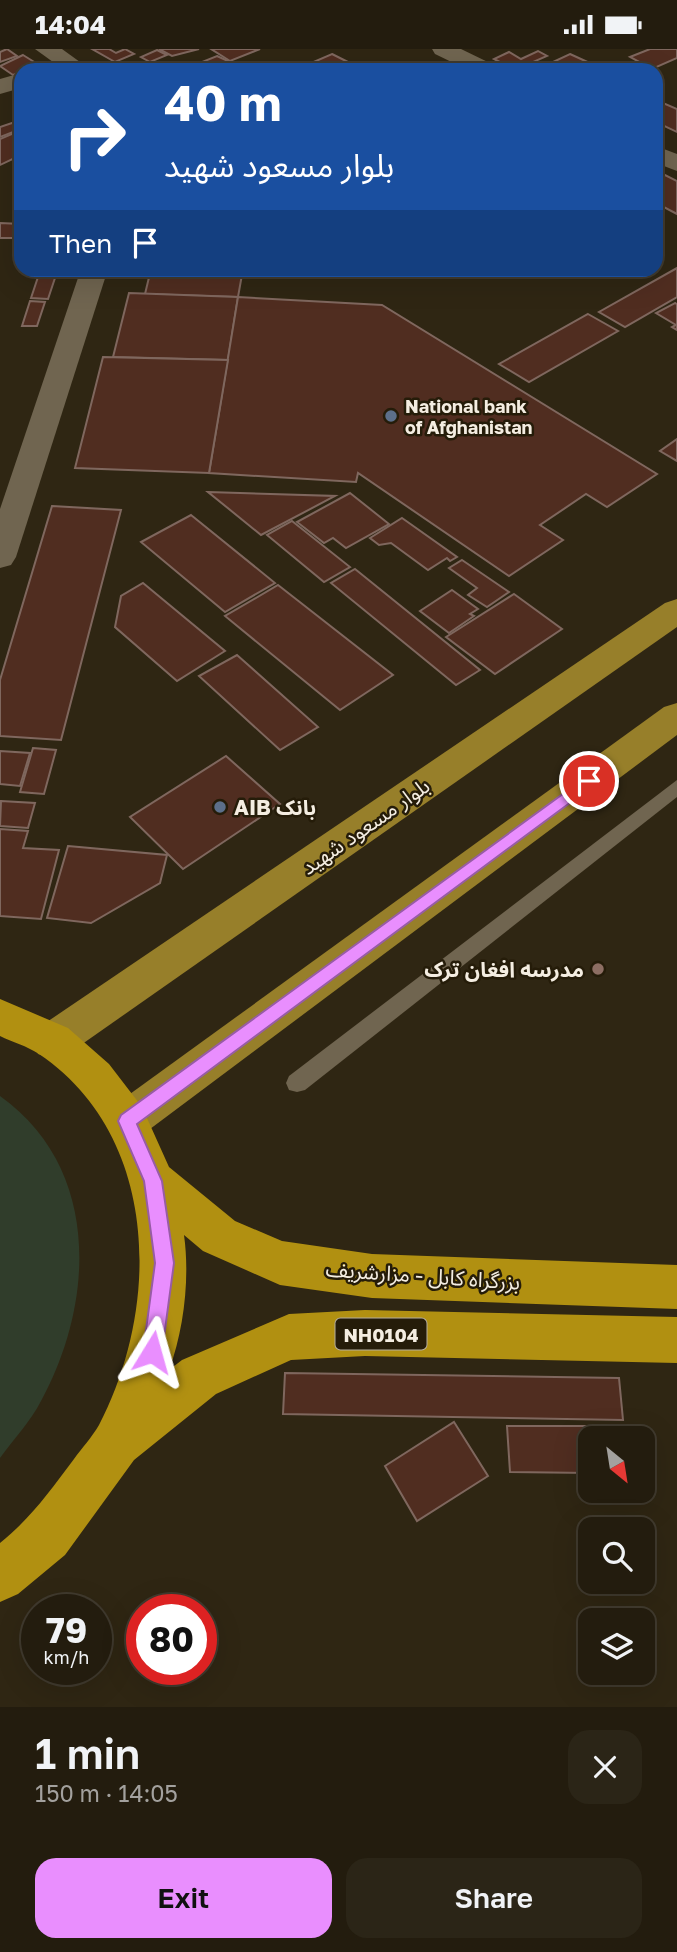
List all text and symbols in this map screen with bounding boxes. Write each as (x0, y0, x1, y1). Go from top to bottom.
text: 14:04 (35, 9, 106, 40)
text: 40 m (164, 73, 282, 132)
icon: right (49, 91, 140, 182)
text: بلوار مسعود شهید (164, 146, 394, 184)
icon: arrive (126, 224, 164, 262)
text: Then (49, 228, 112, 259)
place label: National bank of Afghanistan (405, 395, 533, 438)
marker: National bank of Afghanistan (383, 408, 399, 424)
pin (559, 751, 619, 811)
icon: arrive (570, 762, 608, 800)
street label: بلوار مسعود شهید (296, 772, 434, 880)
place label: AIB بانک (234, 794, 316, 820)
marker: AIB بانک (212, 799, 228, 815)
place label: مدرسه افغان ترک (424, 956, 584, 982)
marker: مدرسه افغان ترک (590, 961, 606, 977)
street label: بزرگراه کابل - مزارشریف (325, 1255, 521, 1295)
position arrow (115, 1315, 189, 1389)
road number: NH0104 (336, 1319, 426, 1350)
north arrow (578, 1426, 654, 1503)
map controls (578, 1426, 655, 1685)
button: search (578, 1517, 655, 1594)
speed limit sign: 80 (126, 1594, 217, 1685)
button: layers (578, 1608, 655, 1685)
text: 79 (46, 1609, 87, 1651)
text: km/h (44, 1646, 89, 1668)
text: 1 min (35, 1728, 140, 1778)
button: close (568, 1730, 642, 1804)
text: 150 m · 14:05 (35, 1779, 178, 1807)
button: Exit (35, 1858, 332, 1938)
button: Share (346, 1858, 642, 1938)

